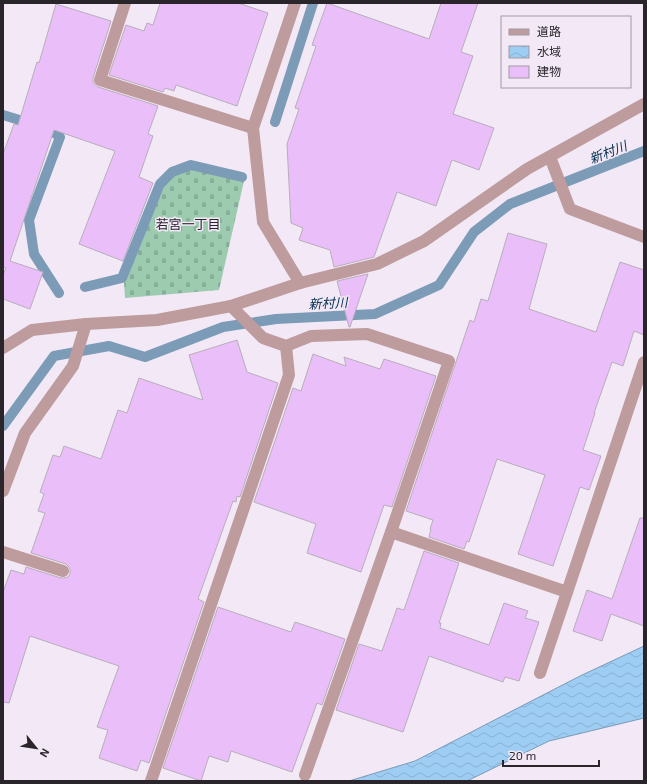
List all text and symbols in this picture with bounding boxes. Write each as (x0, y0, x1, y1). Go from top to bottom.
legend (501, 16, 631, 88)
text: 道路 (537, 24, 561, 38)
text: 水域 (537, 44, 561, 58)
text: 建物 (537, 64, 561, 78)
water label: 新村川 (587, 137, 631, 166)
district label: 若宮一丁目 (155, 216, 221, 232)
water label: 新村川 (308, 294, 350, 312)
north arrow (16, 728, 56, 768)
scale bar (503, 742, 599, 768)
text: N (37, 747, 53, 760)
text: 20 m (509, 748, 536, 762)

